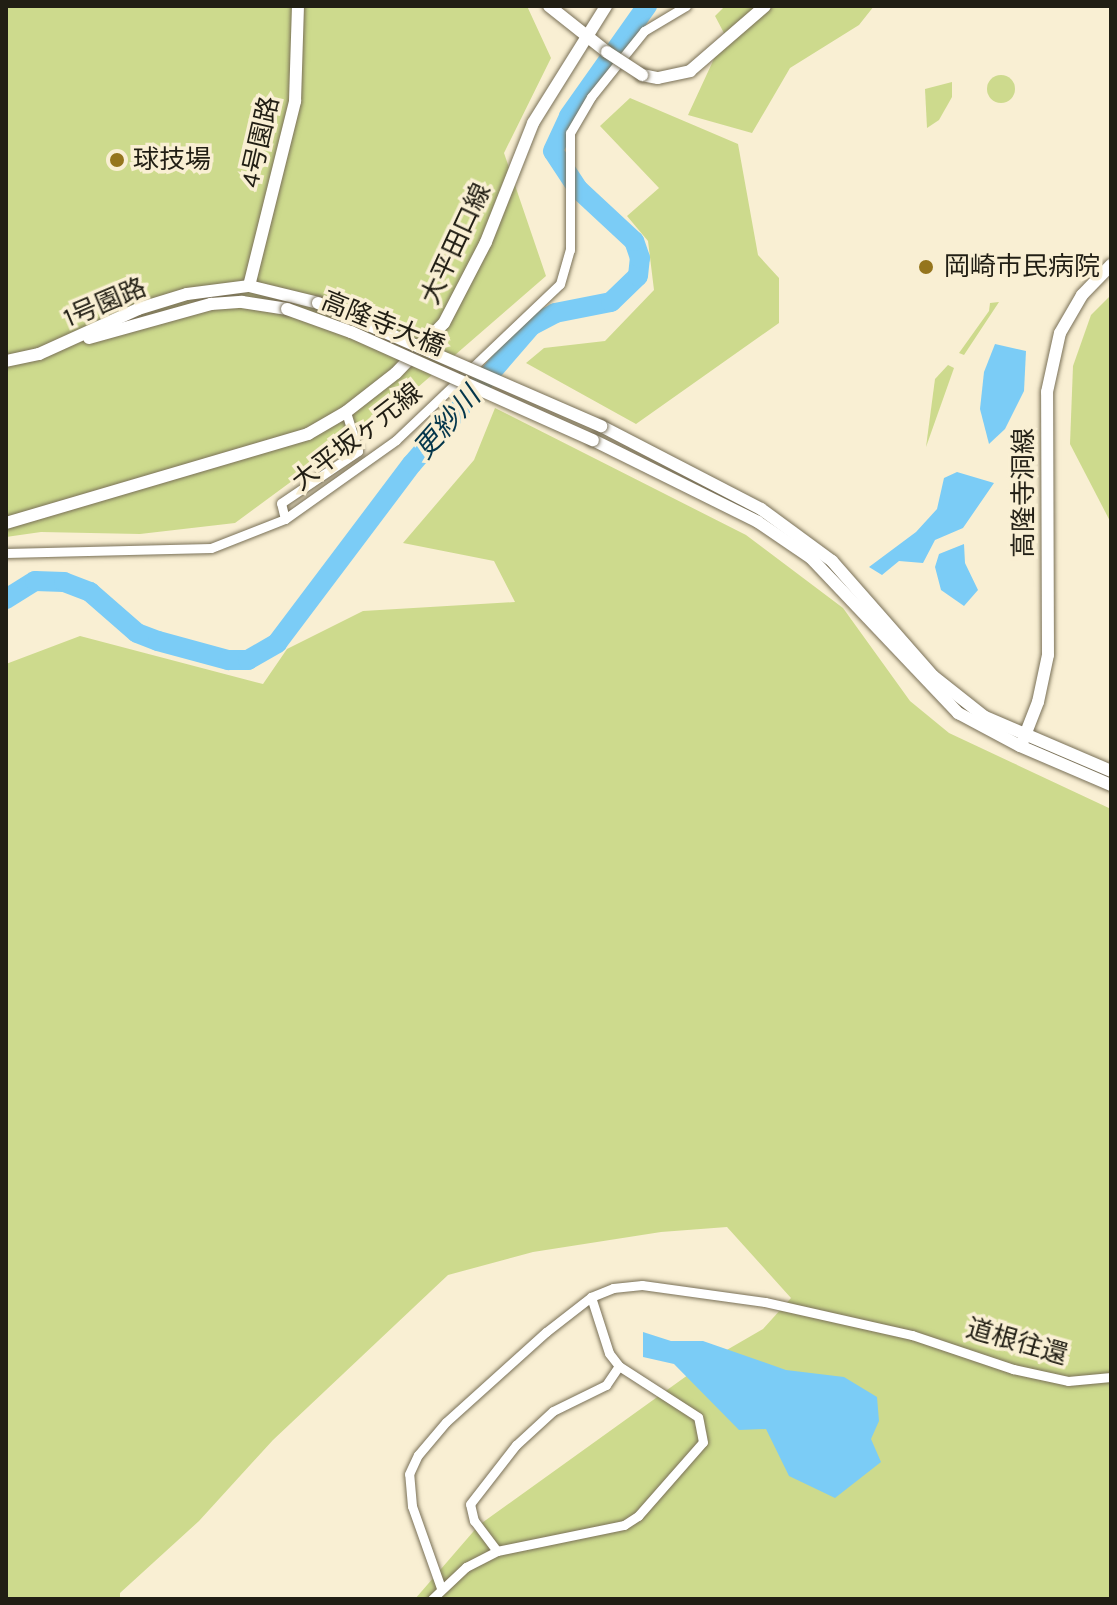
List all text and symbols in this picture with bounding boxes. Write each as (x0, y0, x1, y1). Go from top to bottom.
street label: 4号園路 (234, 93, 286, 191)
place label: 球技場 (133, 144, 211, 176)
marker: 球技場 (108, 151, 126, 169)
street label: 大平田口線 (414, 178, 498, 310)
place label: 岡崎市民病院 (944, 251, 1100, 283)
marker: 岡崎市民病院 (915, 256, 937, 278)
street label: 1号園路 (59, 272, 151, 334)
street label: 高隆寺大橋 (317, 285, 449, 363)
street label: 大平坂ヶ元線 (286, 377, 428, 497)
water label: 更紗川 (407, 380, 487, 466)
street label: 高隆寺洞線 (1008, 428, 1040, 558)
street label: 道根往還 (963, 1313, 1071, 1371)

